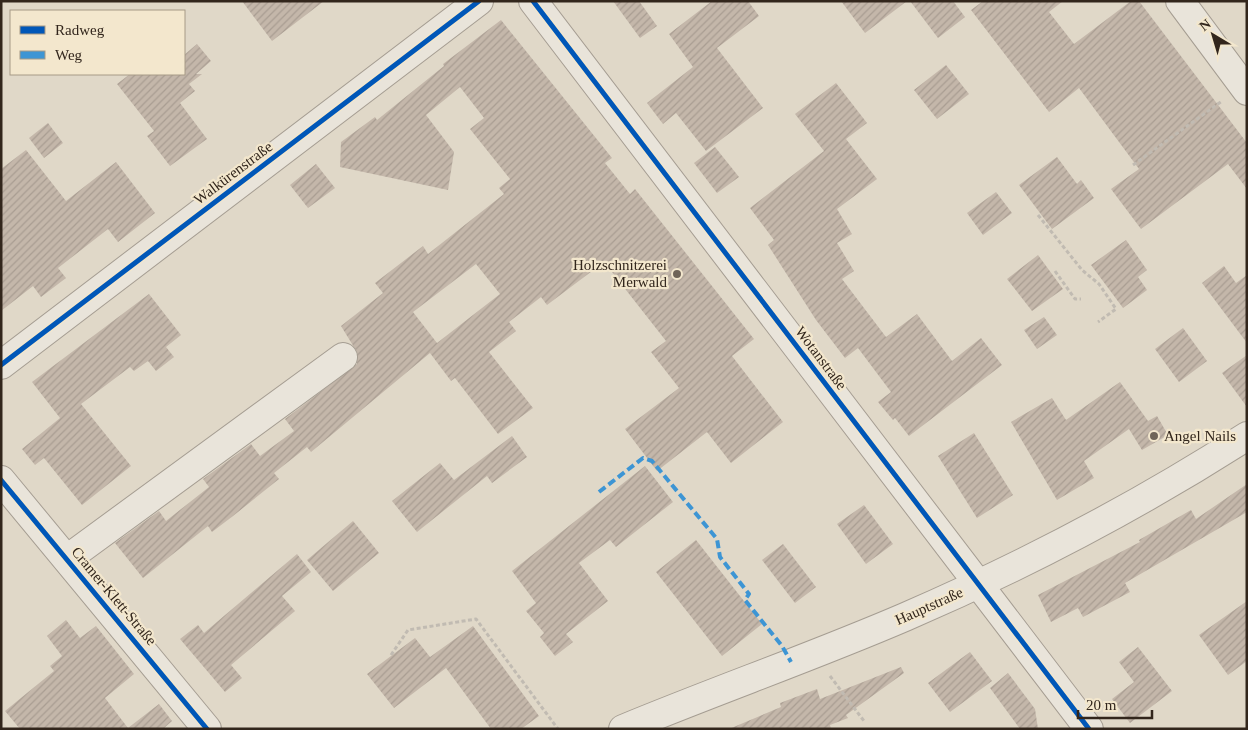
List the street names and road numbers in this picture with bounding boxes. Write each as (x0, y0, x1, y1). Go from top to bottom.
street label: Walkürenstraße (191, 138, 276, 208)
street label: Wotanstraße (792, 323, 850, 393)
street label: Cramer-Klett-Straße (68, 544, 160, 649)
street label: Hauptstraße (893, 584, 966, 628)

